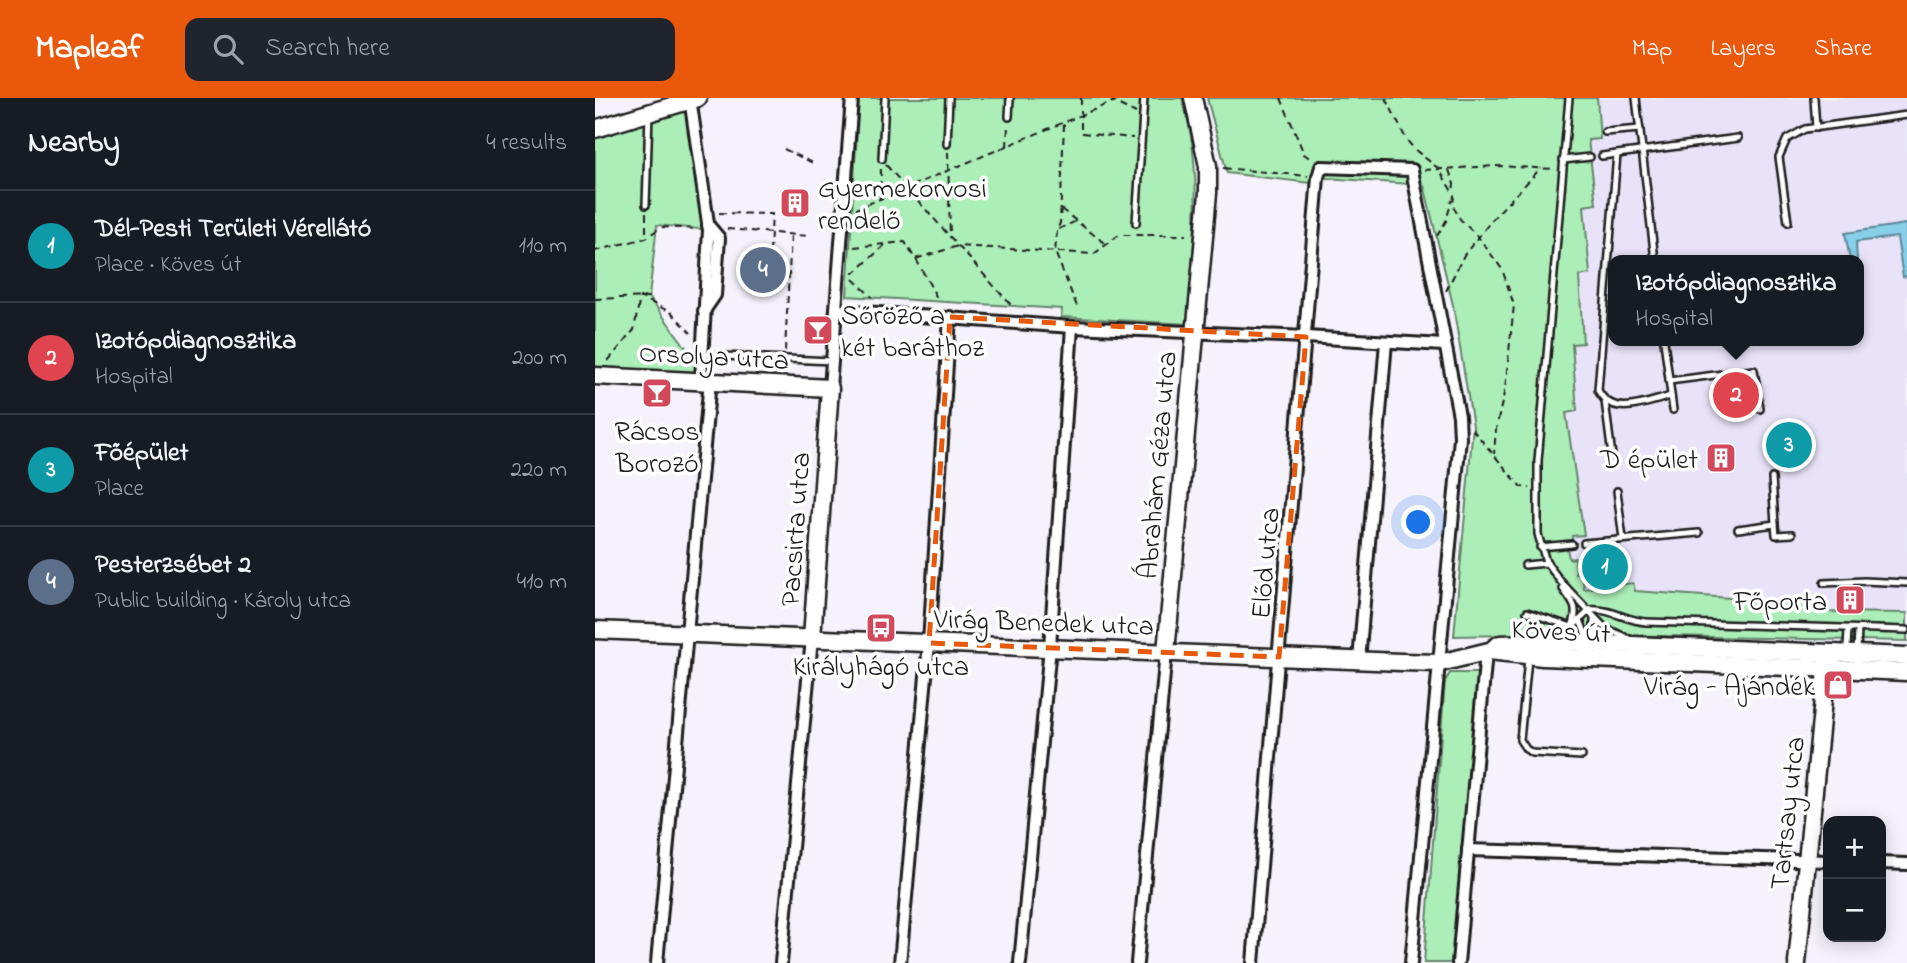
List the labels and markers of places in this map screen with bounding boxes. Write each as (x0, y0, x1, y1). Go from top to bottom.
place label: Gyermekorvosi rendelő (818, 170, 987, 243)
building icon: Gyermekorvosi rendelő (778, 186, 812, 220)
pin: 4 (740, 244, 786, 296)
place label: Sőröző a két baráthoz (841, 297, 984, 370)
bar icon: Sőröző a két baráthoz (801, 313, 835, 347)
pin: 2 (1713, 369, 1759, 421)
bar icon: Rácsos Borozó (640, 376, 674, 410)
place label: Rácsos Borozó (614, 413, 700, 486)
pin: 3 (1766, 419, 1812, 471)
place label: D épület (1599, 441, 1698, 482)
building icon: D épület (1704, 441, 1738, 475)
pin: 1 (1582, 541, 1628, 593)
place label: Főporta (1733, 583, 1827, 624)
building icon: Főporta (1833, 583, 1867, 617)
bus stop icon: Királyhágó utca (864, 611, 898, 645)
place label: Királyhágó utca (793, 648, 969, 689)
place label: Virág - Ajándék (1643, 668, 1816, 709)
shop icon: Virág - Ajándék (1821, 668, 1855, 702)

